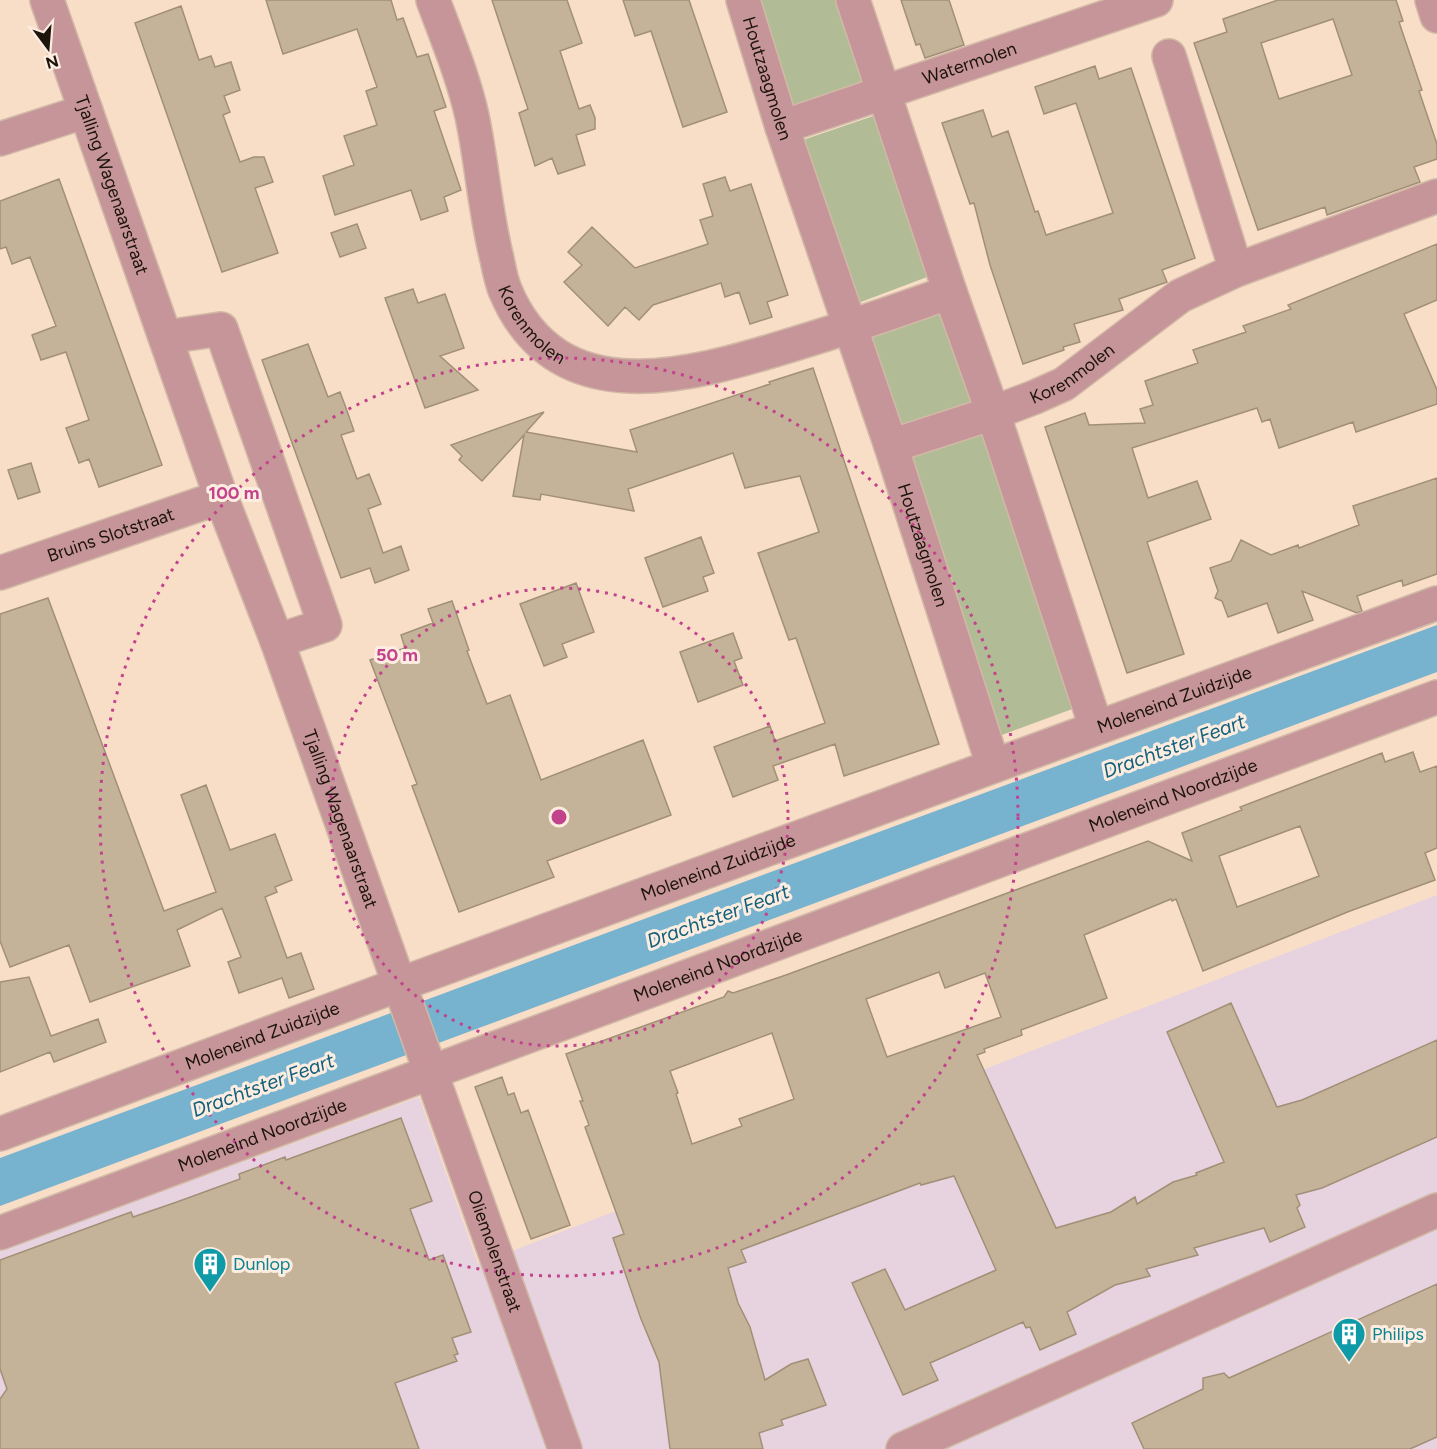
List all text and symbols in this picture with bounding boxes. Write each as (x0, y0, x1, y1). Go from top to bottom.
street label: Houtzaagmolen (738, 14, 797, 143)
north arrow (18, 18, 78, 78)
street label: Watermolen (920, 37, 1019, 90)
text: N (43, 51, 61, 73)
street label: Tjalling Wagenaarstraat (70, 92, 153, 278)
street label: Korenmolen (493, 282, 569, 369)
street label: Korenmolen (1026, 339, 1119, 409)
street label: Houtzaagmolen (893, 481, 953, 610)
text: 100 m (209, 482, 259, 504)
street label: Bruins Slotstraat (44, 503, 177, 567)
text: 50 m (376, 644, 418, 666)
street label: Moleneind Zuidzijde (1094, 661, 1255, 738)
water label: Drachtster Feart (1100, 709, 1249, 783)
street label: Tjalling Wagenaarstraat (298, 727, 382, 912)
street label: Moleneind Noordzijde (1086, 754, 1261, 837)
centre of rings (549, 807, 569, 827)
street label: Moleneind Zuidzijde (638, 829, 799, 906)
water label: Drachtster Feart (644, 879, 793, 953)
street label: Moleneind Noordzijde (630, 924, 805, 1007)
street label: Moleneind Zuidzijde (182, 997, 343, 1075)
water label: Drachtster Feart (189, 1048, 338, 1122)
street label: Moleneind Noordzijde (175, 1094, 350, 1177)
street label: Oliemolenstraat (463, 1187, 526, 1315)
building icon: Dunlop (192, 1246, 228, 1293)
place label: Dunlop (233, 1253, 291, 1275)
building icon: Philips (1331, 1316, 1367, 1363)
place label: Philips (1372, 1323, 1424, 1345)

